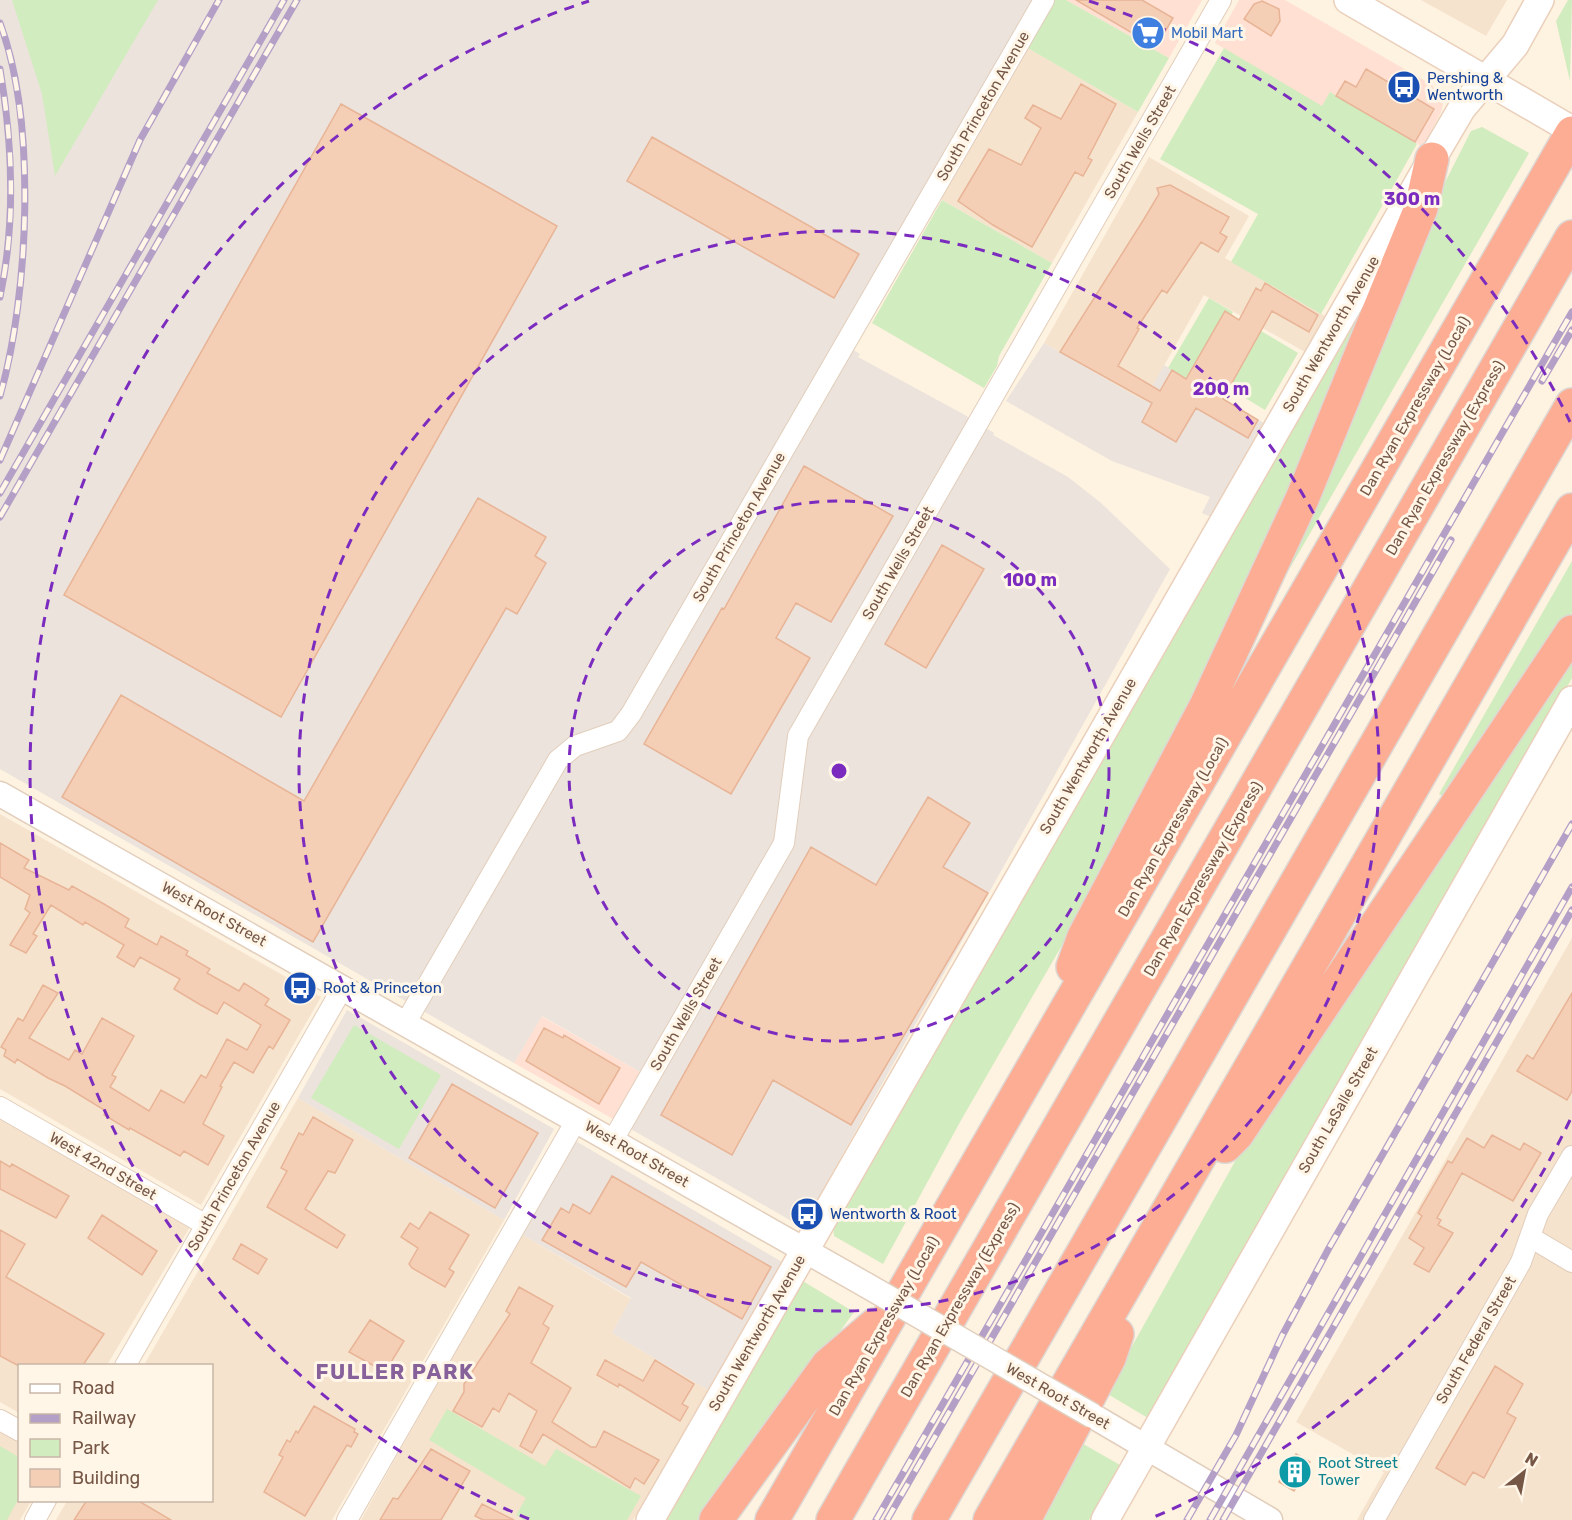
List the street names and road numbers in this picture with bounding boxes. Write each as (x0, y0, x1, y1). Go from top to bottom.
street label: South Princeton Avenue (933, 28, 1033, 184)
street label: South Wells Street (1100, 82, 1180, 202)
street label: South Wentworth Avenue (1279, 253, 1383, 415)
street label: Dan Ryan Expressway (Local) (1356, 313, 1474, 499)
street label: Dan Ryan Expressway (Express) (1382, 357, 1508, 559)
street label: South Princeton Avenue (689, 449, 789, 605)
street label: South Wells Street (858, 503, 938, 623)
street label: South Wentworth Avenue (1036, 675, 1140, 837)
street label: Dan Ryan Expressway (Local) (1114, 734, 1232, 920)
street label: Dan Ryan Expressway (Express) (1140, 778, 1266, 980)
street label: West Root Street (158, 878, 270, 950)
street label: South Wells Street (646, 954, 726, 1074)
street label: South LaSalle Street (1295, 1044, 1382, 1176)
street label: South Princeton Avenue (184, 1098, 284, 1254)
street label: West Root Street (582, 1117, 692, 1191)
street label: West 42nd Street (46, 1128, 160, 1204)
street label: Dan Ryan Expressway (Express) (897, 1199, 1023, 1401)
street label: Dan Ryan Expressway (Local) (825, 1233, 943, 1419)
street label: South Wentworth Avenue (705, 1252, 809, 1414)
street label: South Federal Street (1432, 1273, 1520, 1407)
street label: West Root Street (1003, 1359, 1113, 1433)

